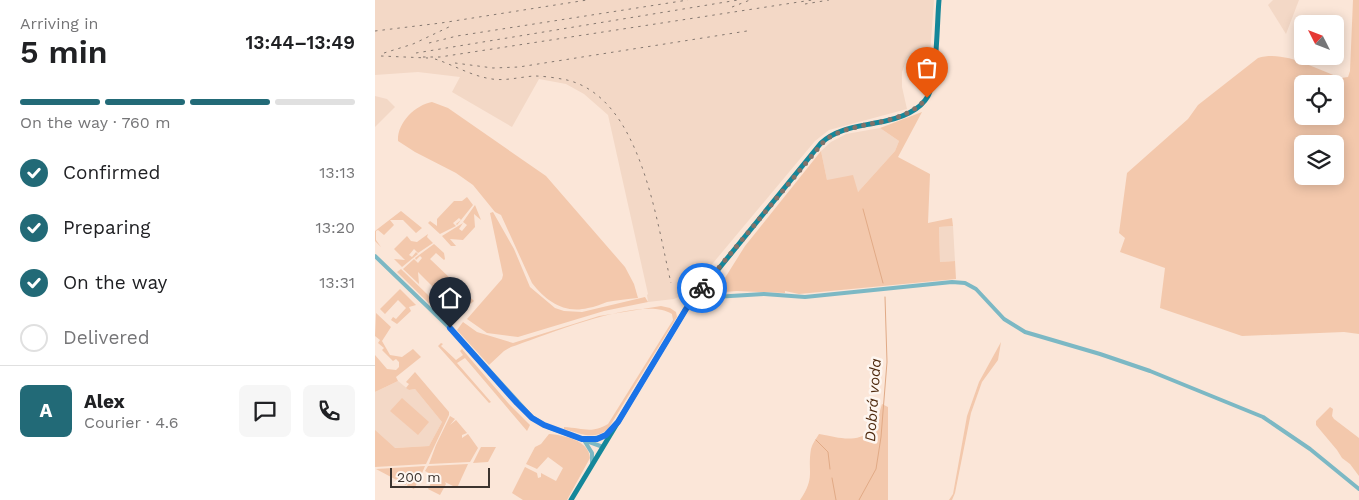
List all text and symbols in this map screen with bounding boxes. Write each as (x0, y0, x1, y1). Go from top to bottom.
text: Arriving in (20, 14, 98, 33)
north arrow (1294, 15, 1344, 65)
map controls (1294, 15, 1344, 185)
text: 13:44–13:49 (245, 31, 355, 54)
text: 5 min (20, 33, 108, 71)
pin (906, 47, 948, 98)
icon: bag (913, 54, 941, 82)
button: locate (1294, 75, 1344, 125)
text: On the way · 760 m (20, 113, 170, 132)
button: layers (1294, 135, 1344, 185)
icon: check (20, 159, 48, 187)
text: Confirmed (63, 161, 160, 184)
text: 13:13 (319, 163, 355, 182)
icon: check (20, 214, 48, 242)
text: Preparing (63, 216, 150, 239)
text: 13:20 (315, 218, 355, 237)
courier (677, 263, 727, 313)
icon: check (20, 269, 48, 297)
text: On the way (63, 271, 167, 294)
text: 13:31 (319, 273, 355, 292)
icon: bike (688, 274, 716, 302)
pin (429, 277, 471, 328)
icon: home (436, 284, 464, 312)
text: Delivered (63, 326, 150, 349)
water label: Dobrá voda (861, 358, 885, 442)
button: chat (239, 385, 291, 437)
button: phone (303, 385, 355, 437)
text: Alex (84, 390, 125, 413)
text: A (40, 399, 52, 422)
text: Courier · 4.6 (84, 413, 179, 432)
scale bar (390, 465, 490, 488)
text: 200 m (397, 469, 441, 485)

